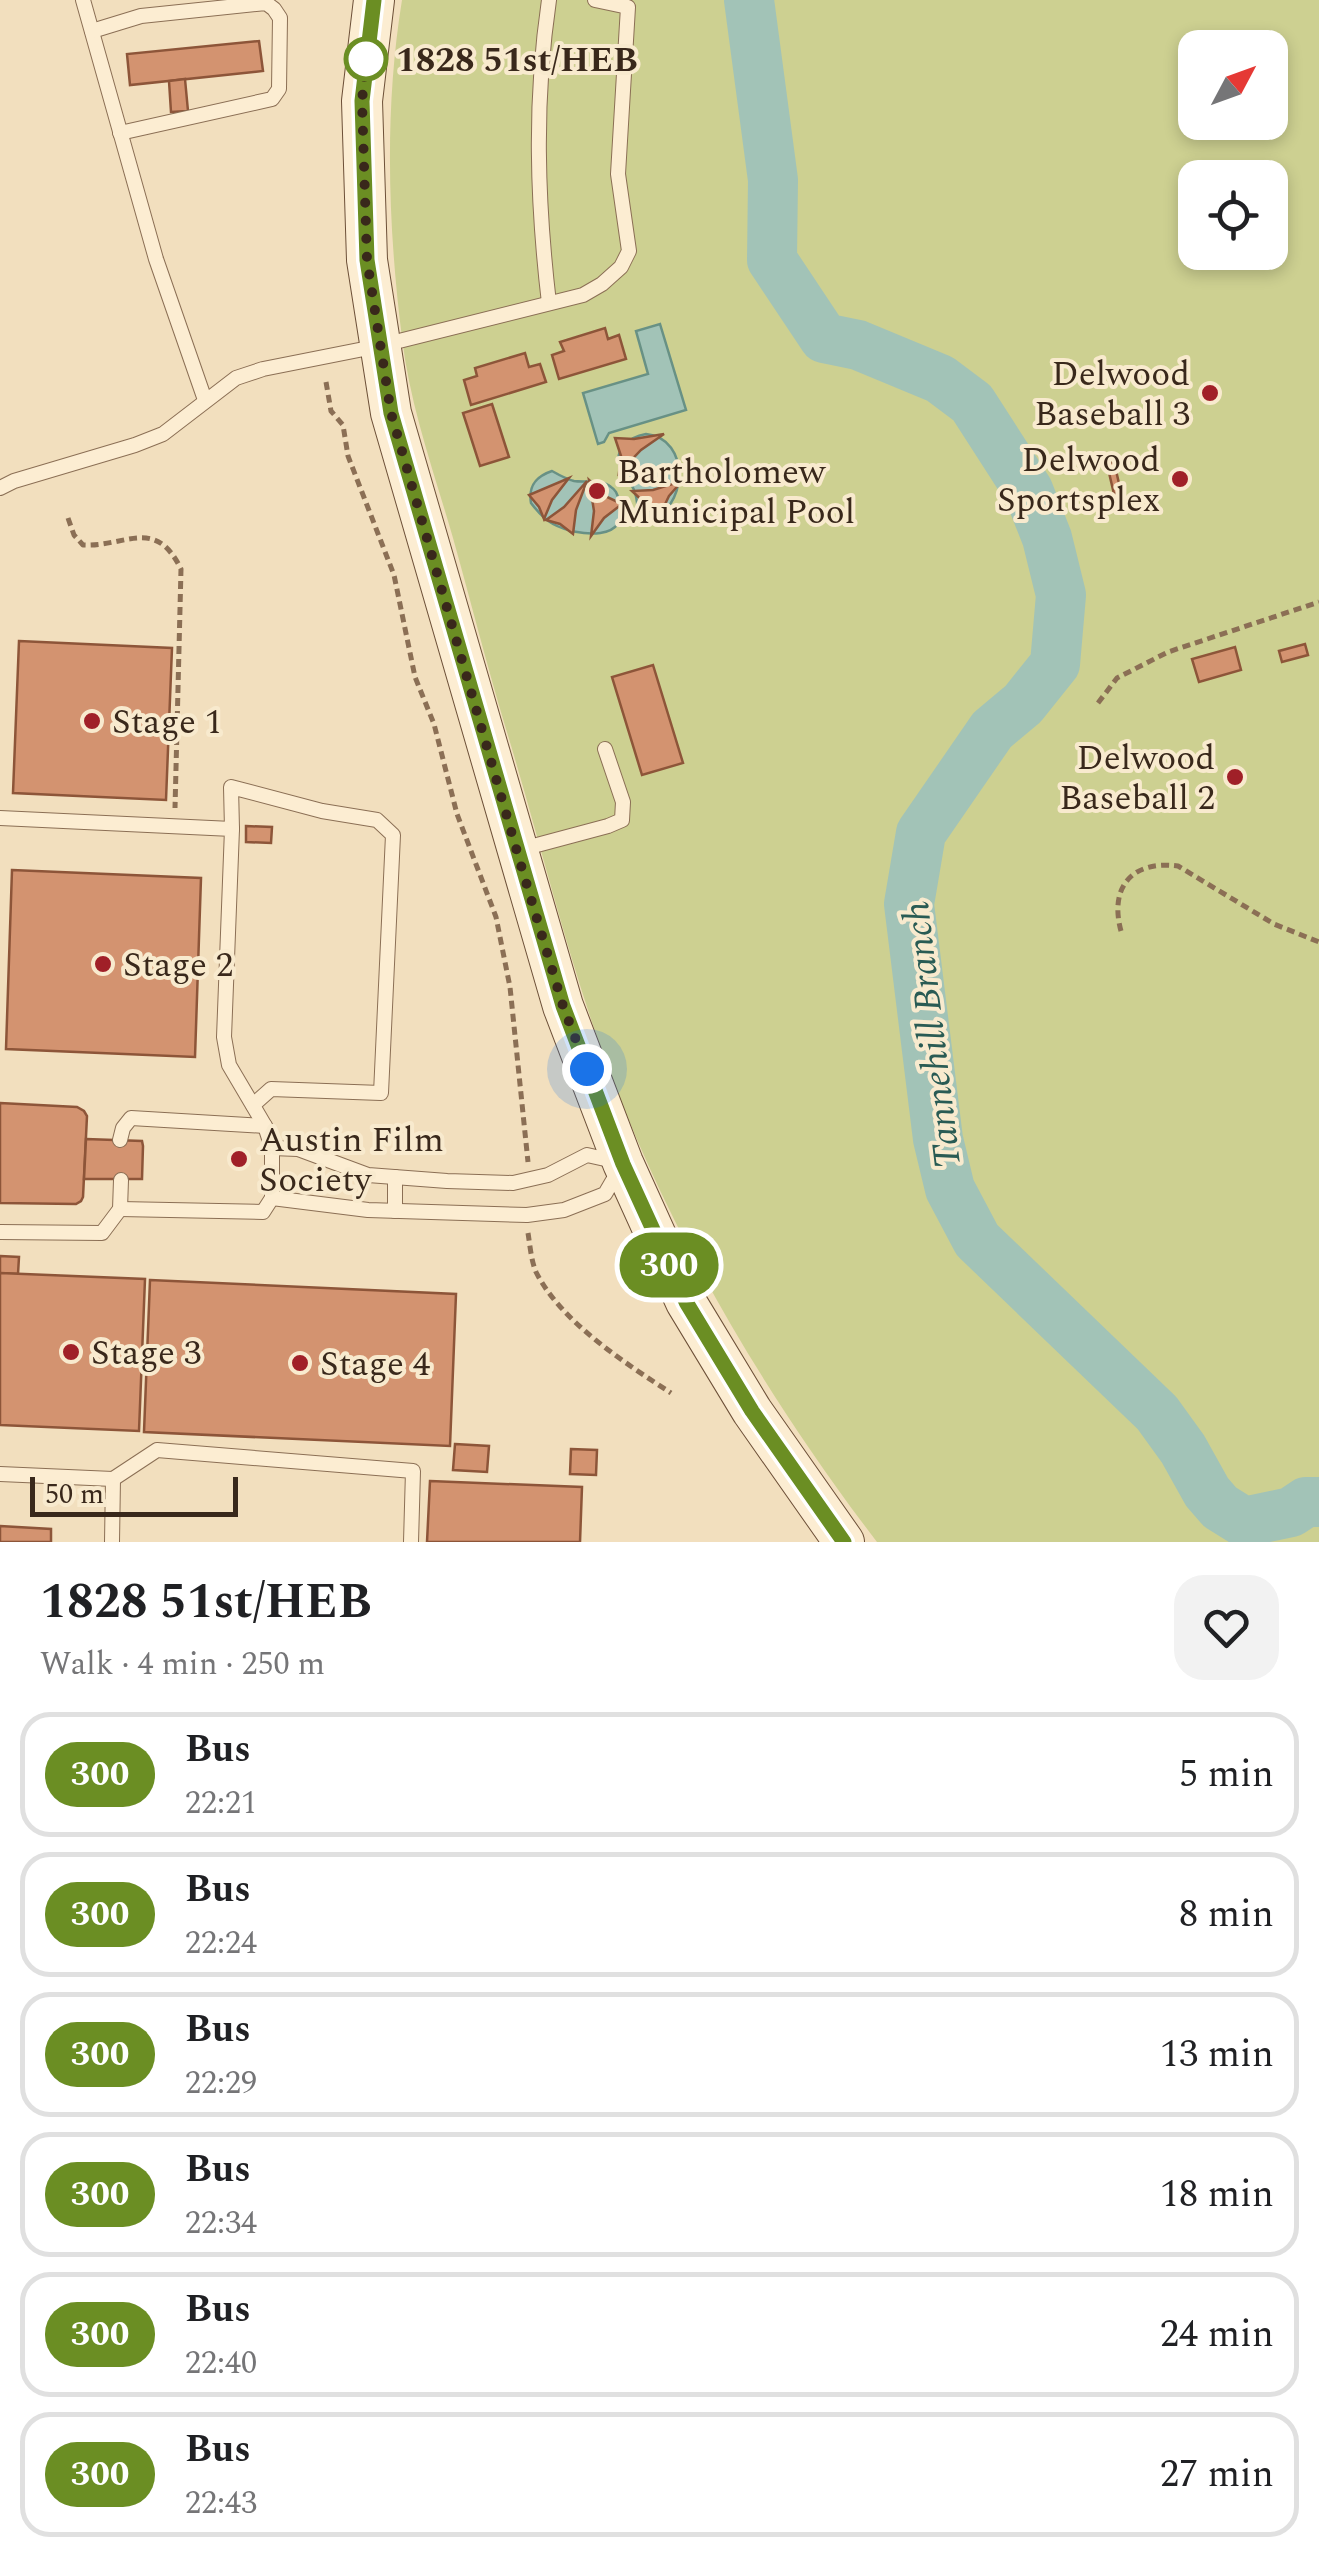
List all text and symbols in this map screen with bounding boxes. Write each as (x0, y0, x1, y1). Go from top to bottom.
north arrow (1178, 30, 1288, 140)
map controls (1178, 30, 1288, 270)
place label: 1828 51st/HEB (396, 34, 638, 87)
marker: 1828 51st/HEB (345, 38, 387, 80)
button: locate (1178, 160, 1288, 270)
place label: Delwood Baseball 3 (1034, 348, 1190, 441)
marker: Delwood Baseball 3 (1199, 382, 1221, 404)
place label: Delwood Sportsplex (997, 434, 1160, 527)
place label: Bartholomew Municipal Pool (617, 446, 855, 539)
marker: Delwood Sportsplex (1169, 468, 1191, 490)
marker: Bartholomew Municipal Pool (586, 480, 608, 502)
place label: Stage 1 (112, 696, 222, 749)
marker: Stage 1 (81, 710, 103, 732)
place label: Delwood Baseball 2 (1059, 732, 1215, 825)
marker: Delwood Baseball 2 (1224, 766, 1246, 788)
water label: Tannehill Branch (888, 898, 978, 1172)
place label: Stage 2 (123, 939, 233, 992)
marker: Stage 2 (92, 953, 114, 975)
your location (562, 1044, 612, 1094)
place label: Austin Film Society (259, 1114, 444, 1207)
marker: Austin Film Society (228, 1148, 250, 1170)
line badge: 300 (612, 1232, 726, 1298)
text: 300 (640, 1239, 698, 1292)
place label: Stage 3 (91, 1327, 201, 1380)
place label: Stage 4 (320, 1338, 431, 1391)
marker: Stage 3 (60, 1341, 82, 1363)
marker: Stage 4 (289, 1352, 311, 1374)
scale bar (30, 1472, 238, 1516)
text: 50 m (45, 1473, 104, 1516)
text: 1828 51st/HEB (40, 1566, 372, 1639)
button: heart (1174, 1575, 1279, 1680)
text: Walk · 4 min · 250 m (40, 1640, 325, 1689)
text: Bus (185, 1721, 251, 1779)
text: 5 min (1179, 1746, 1274, 1804)
text: 300 (71, 1748, 129, 1801)
text: 22:21 (185, 1779, 257, 1828)
text: Bus (185, 1861, 251, 1919)
text: 8 min (1179, 1886, 1274, 1944)
text: 300 (71, 1888, 129, 1941)
text: 22:24 (185, 1919, 257, 1968)
text: Bus (185, 2001, 251, 2059)
text: 13 min (1160, 2026, 1274, 2084)
text: 300 (71, 2028, 129, 2081)
text: 22:29 (185, 2059, 257, 2108)
text: Bus (185, 2141, 251, 2199)
text: 18 min (1160, 2166, 1274, 2224)
text: 300 (71, 2168, 129, 2221)
text: 22:34 (185, 2199, 257, 2248)
text: Bus (185, 2281, 251, 2339)
text: 24 min (1160, 2306, 1274, 2364)
text: 300 (71, 2308, 129, 2361)
text: 22:40 (185, 2339, 257, 2388)
text: Bus (185, 2421, 251, 2479)
text: 27 min (1160, 2446, 1274, 2504)
text: 300 (71, 2448, 129, 2501)
text: 22:43 (185, 2479, 257, 2528)

